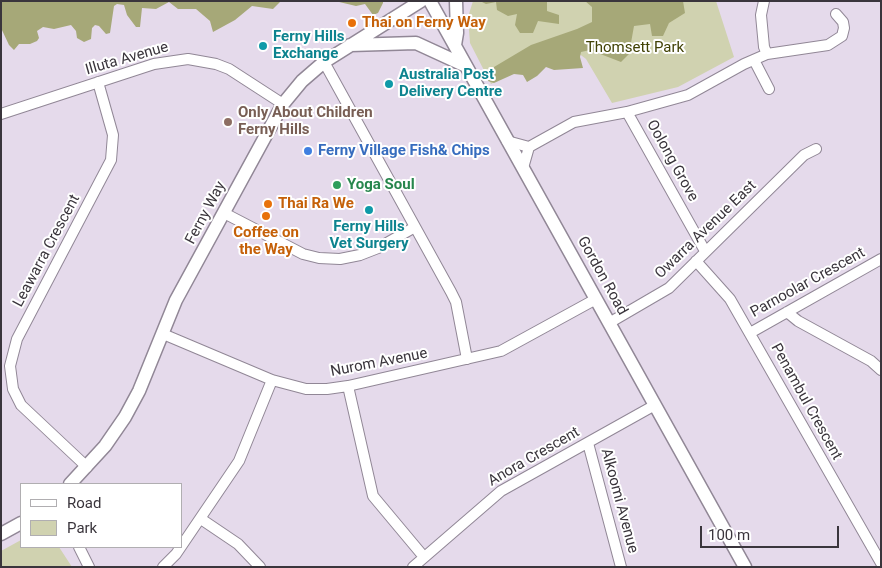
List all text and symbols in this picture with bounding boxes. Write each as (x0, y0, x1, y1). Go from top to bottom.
place label: Thai on Ferny Way (362, 14, 486, 32)
marker: Thai on Ferny Way (346, 17, 358, 29)
place label: Ferny Hills Exchange (273, 28, 345, 63)
street label: Illuta Avenue (83, 39, 171, 79)
park label: Thomsett Park (586, 39, 684, 57)
marker: Ferny Hills Exchange (257, 40, 269, 52)
place label: Australia Post Delivery Centre (399, 66, 502, 101)
marker: Australia Post Delivery Centre (383, 78, 395, 90)
place label: Only About Children Ferny Hills (238, 104, 373, 139)
marker: Only About Children Ferny Hills (222, 116, 234, 128)
street label: Oolong Grove (642, 117, 702, 205)
place label: Ferny Village Fish& Chips (318, 142, 490, 160)
marker: Ferny Village Fish& Chips (302, 145, 314, 157)
place label: Yoga Soul (347, 176, 415, 194)
street label: Owarra Avenue East (652, 177, 760, 283)
street label: Ferny Way (182, 179, 230, 247)
marker: Yoga Soul (331, 179, 343, 191)
street label: Leawarra Crescent (10, 192, 84, 310)
place label: Thai Ra We (278, 195, 354, 213)
marker: Thai Ra We (262, 198, 274, 210)
marker: Ferny Hills Vet Surgery (363, 204, 375, 216)
marker: Coffee on the Way (260, 210, 272, 222)
place label: Ferny Hills Vet Surgery (329, 218, 409, 253)
place label: Coffee on the Way (233, 224, 299, 259)
street label: Gordon Road (573, 234, 631, 318)
street label: Parnoolar Crescent (748, 244, 868, 322)
street label: Penambul Crescent (767, 341, 845, 463)
street label: Nurom Avenue (329, 345, 429, 381)
street label: Anora Crescent (485, 424, 583, 490)
street label: Alkoomi Avenue (596, 447, 642, 555)
legend (20, 483, 182, 548)
text: Road (67, 494, 101, 512)
scale bar (702, 516, 841, 548)
text: Park (67, 519, 97, 537)
text: 100 m (708, 526, 750, 544)

